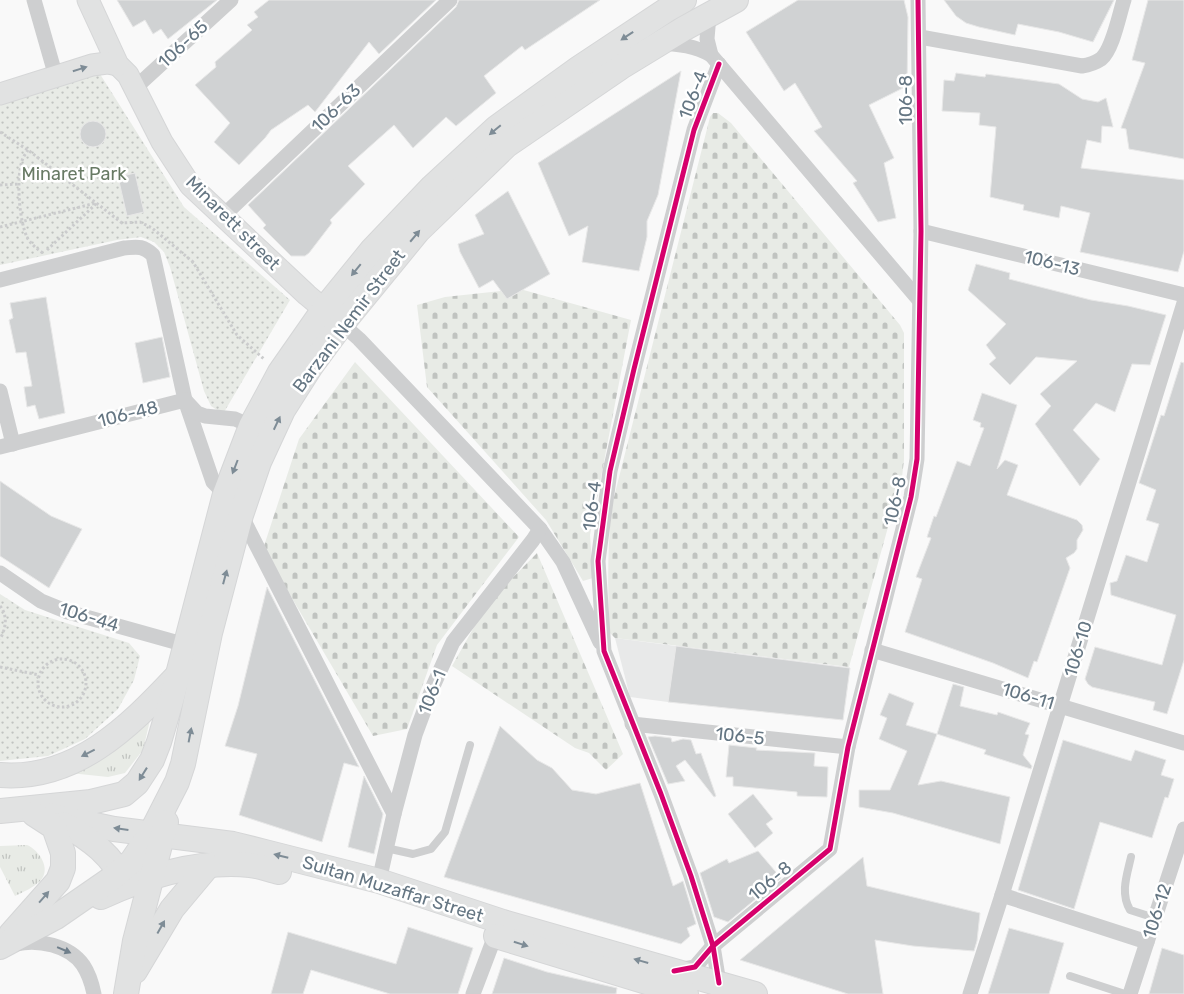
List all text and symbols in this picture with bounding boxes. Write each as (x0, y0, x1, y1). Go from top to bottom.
street label: 106-65 (153, 15, 213, 73)
one-way arrow (620, 31, 634, 40)
one-way arrow (73, 65, 88, 73)
street label: 106-4 (674, 68, 712, 122)
street label: 106-8 (895, 75, 917, 125)
street label: 106-63 (307, 79, 365, 137)
one-way arrow (488, 124, 501, 135)
park label: Minaret Park (21, 163, 127, 185)
street label: Minarett street (181, 171, 285, 275)
one-way arrow (409, 230, 420, 243)
street label: Barzani Nemir Street (288, 245, 410, 397)
street label: 106-13 (1022, 245, 1082, 281)
one-way arrow (350, 263, 361, 276)
street label: 106-48 (96, 396, 160, 432)
one-way arrow (273, 416, 281, 430)
one-way arrow (231, 460, 239, 475)
street label: 106-8 (879, 474, 911, 528)
street label: 106-4 (578, 480, 606, 532)
one-way arrow (221, 569, 229, 584)
street label: 106-44 (57, 598, 121, 636)
street label: 106-10 (1059, 618, 1097, 680)
street label: 106-1 (413, 667, 451, 717)
street label: 106-11 (999, 678, 1057, 714)
street label: 106-5 (714, 722, 766, 750)
one-way arrow (186, 727, 194, 743)
one-way arrow (81, 749, 95, 757)
one-way arrow (139, 767, 148, 780)
one-way arrow (113, 825, 129, 833)
street label: Sultan Muzaffar Street (300, 851, 486, 927)
one-way arrow (273, 852, 288, 860)
street label: 106-8 (744, 856, 796, 906)
street label: 106-12 (1138, 881, 1176, 941)
one-way arrow (38, 891, 50, 903)
one-way arrow (157, 919, 165, 934)
one-way arrow (513, 941, 528, 948)
one-way arrow (57, 947, 71, 955)
one-way arrow (633, 957, 648, 965)

